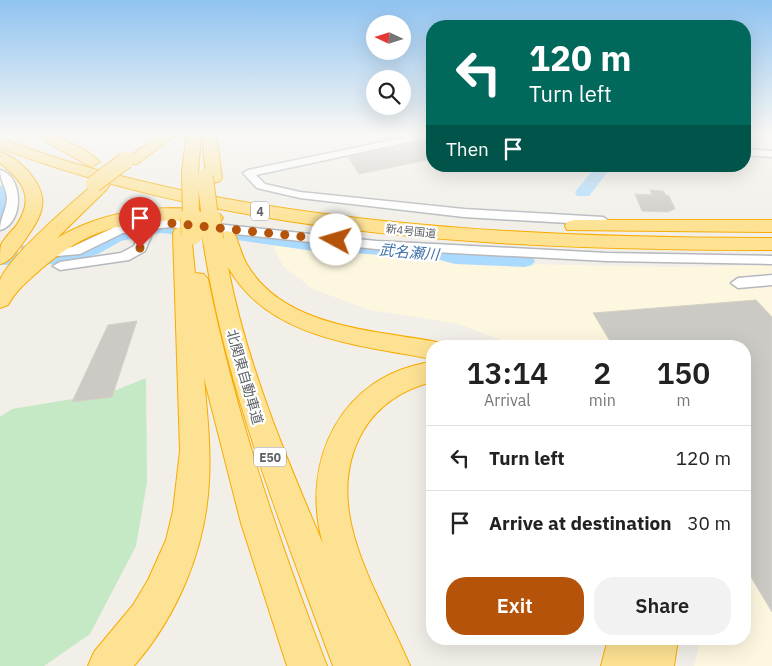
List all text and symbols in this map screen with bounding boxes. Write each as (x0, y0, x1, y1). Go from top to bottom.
north arrow (366, 15, 411, 60)
map controls (366, 15, 411, 115)
text: 120 m (529, 35, 632, 81)
icon: left (446, 40, 511, 105)
button: search (366, 70, 411, 115)
text: Turn left (529, 79, 612, 108)
icon: arrive (499, 135, 527, 163)
text: Then (446, 137, 489, 161)
pin (119, 197, 161, 248)
road number: 4 (251, 202, 269, 220)
icon: arrive (126, 204, 154, 232)
position arrow (309, 213, 361, 265)
street label: 新4号国道 (385, 221, 437, 241)
water label: 武名瀬川 (378, 240, 442, 264)
street label: 北関東自動車道 (223, 327, 267, 427)
text: 13:14 (467, 353, 548, 392)
text: 2 (593, 353, 611, 392)
text: 150 (656, 353, 710, 392)
text: Arrival (484, 390, 531, 410)
text: min (589, 390, 616, 410)
text: m (676, 390, 690, 410)
icon: left (446, 444, 474, 472)
text: Turn left (489, 446, 565, 470)
text: 120 m (676, 446, 731, 470)
road number: E50 (254, 448, 286, 467)
icon: arrive (446, 509, 474, 537)
text: Arrive at destination (489, 511, 672, 535)
text: 30 m (687, 511, 731, 535)
button: Exit (446, 577, 584, 635)
button: Share (594, 577, 731, 635)

